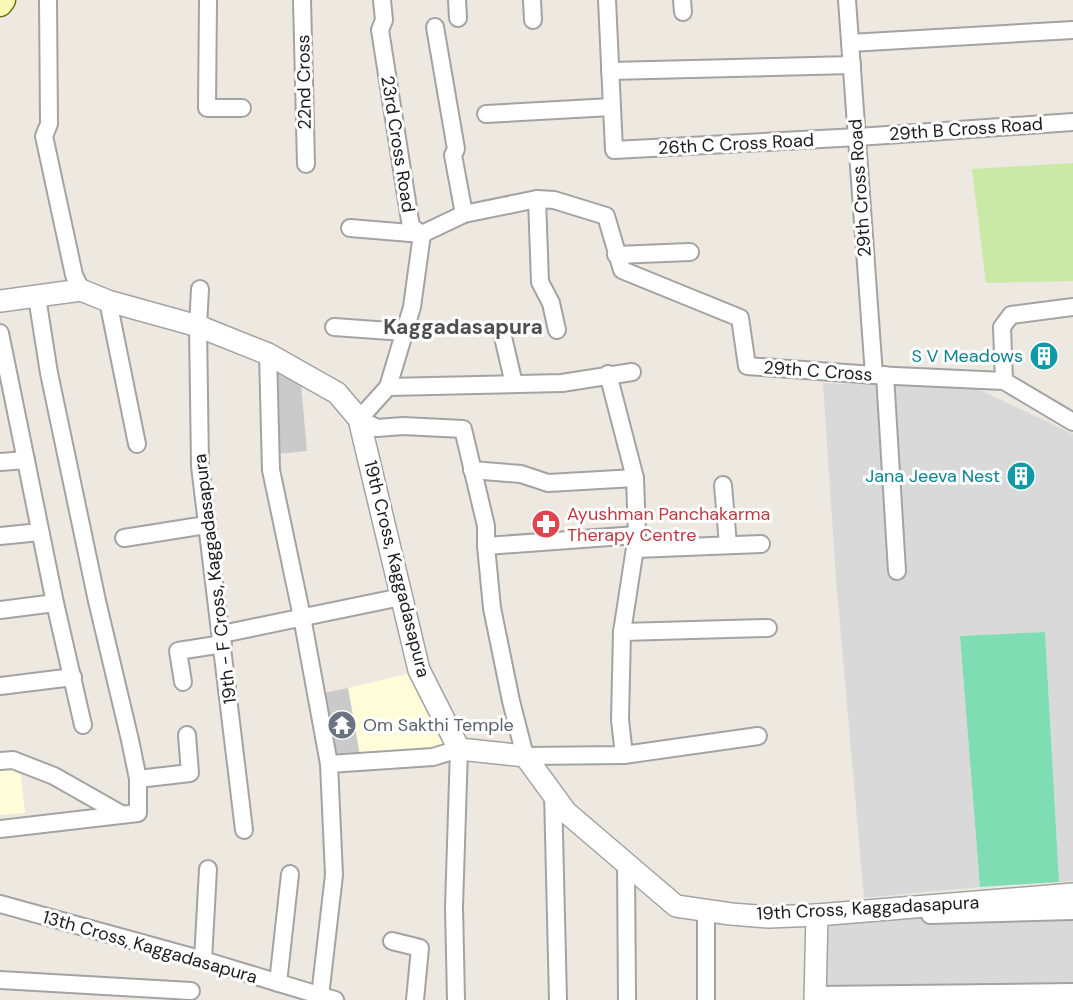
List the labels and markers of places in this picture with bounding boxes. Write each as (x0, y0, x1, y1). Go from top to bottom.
building icon: S V Meadows (1028, 340, 1060, 372)
place label: S V Meadows (911, 344, 1023, 368)
building icon: Jana Jeeva Nest (1005, 460, 1037, 492)
place label: Jana Jeeva Nest (865, 464, 1000, 488)
place label: Ayushman Panchakarma Therapy Centre (567, 502, 770, 547)
pharmacy icon: Ayushman Panchakarma Therapy Centre (530, 508, 562, 540)
temple icon: Om Sakthi Temple (326, 709, 358, 741)
place label: Om Sakthi Temple (363, 713, 514, 737)

